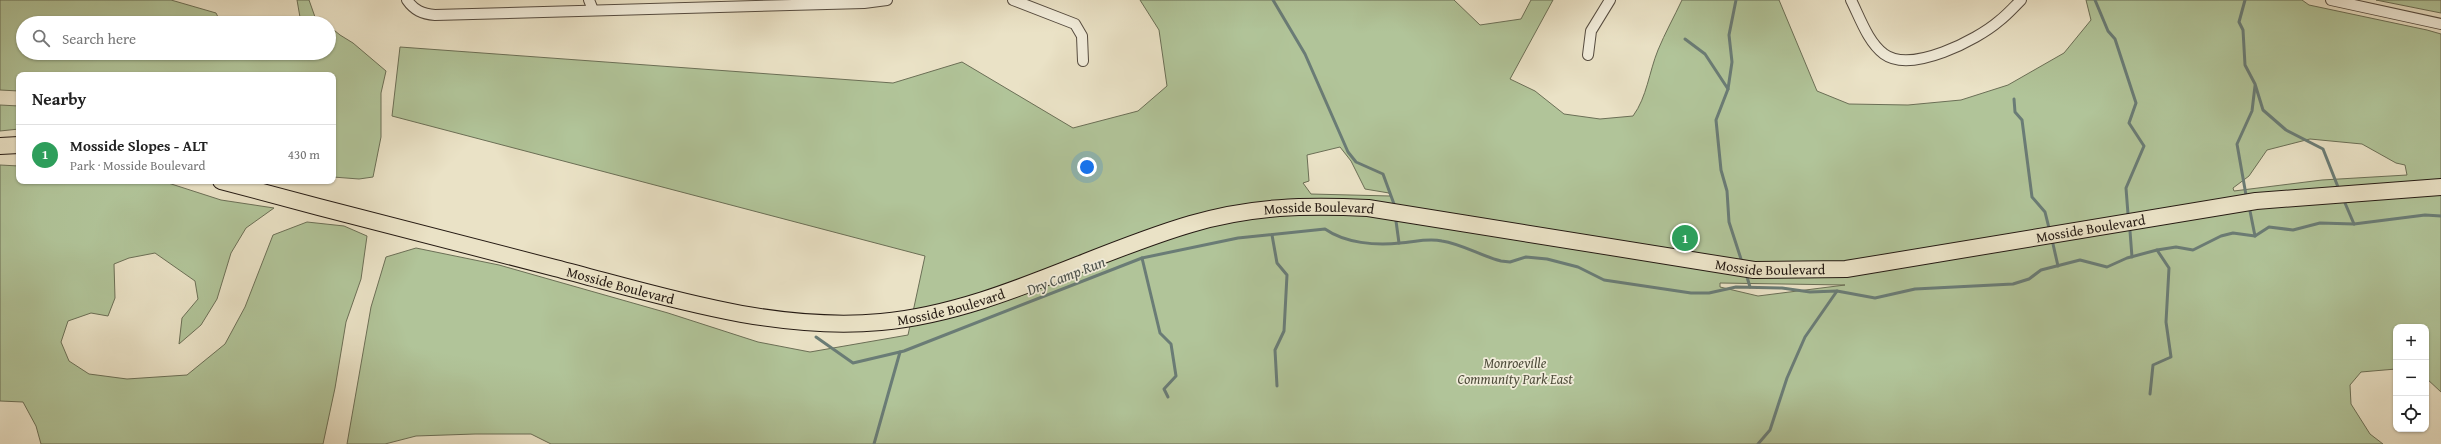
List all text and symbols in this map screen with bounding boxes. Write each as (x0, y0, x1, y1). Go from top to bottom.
search box (16, 16, 336, 60)
icon: search (30, 27, 52, 49)
text: Search here (62, 28, 136, 49)
text: Nearby (32, 86, 86, 111)
text: Mosside Slopes - ALT (70, 135, 208, 156)
text: 1 (42, 145, 48, 164)
text: 430 m (288, 145, 320, 164)
text: Park · Mosside Boulevard (70, 156, 205, 175)
your location (1077, 157, 1097, 177)
street label: Mosside Boulevard (1263, 197, 1376, 219)
street label: Mosside Boulevard (2034, 209, 2147, 247)
pin: 1 (1672, 223, 1698, 253)
water label: Dry Camp Run (1022, 251, 1109, 301)
street label: Mosside Boulevard (1714, 254, 1826, 280)
street label: Mosside Boulevard (564, 261, 677, 309)
street label: Mosside Boulevard (896, 283, 1008, 330)
map controls (2393, 324, 2429, 432)
button: + (2393, 324, 2429, 360)
park label: Monroeville Community Park East (1457, 353, 1573, 389)
button: − (2393, 360, 2429, 396)
button: locate (2393, 396, 2429, 432)

